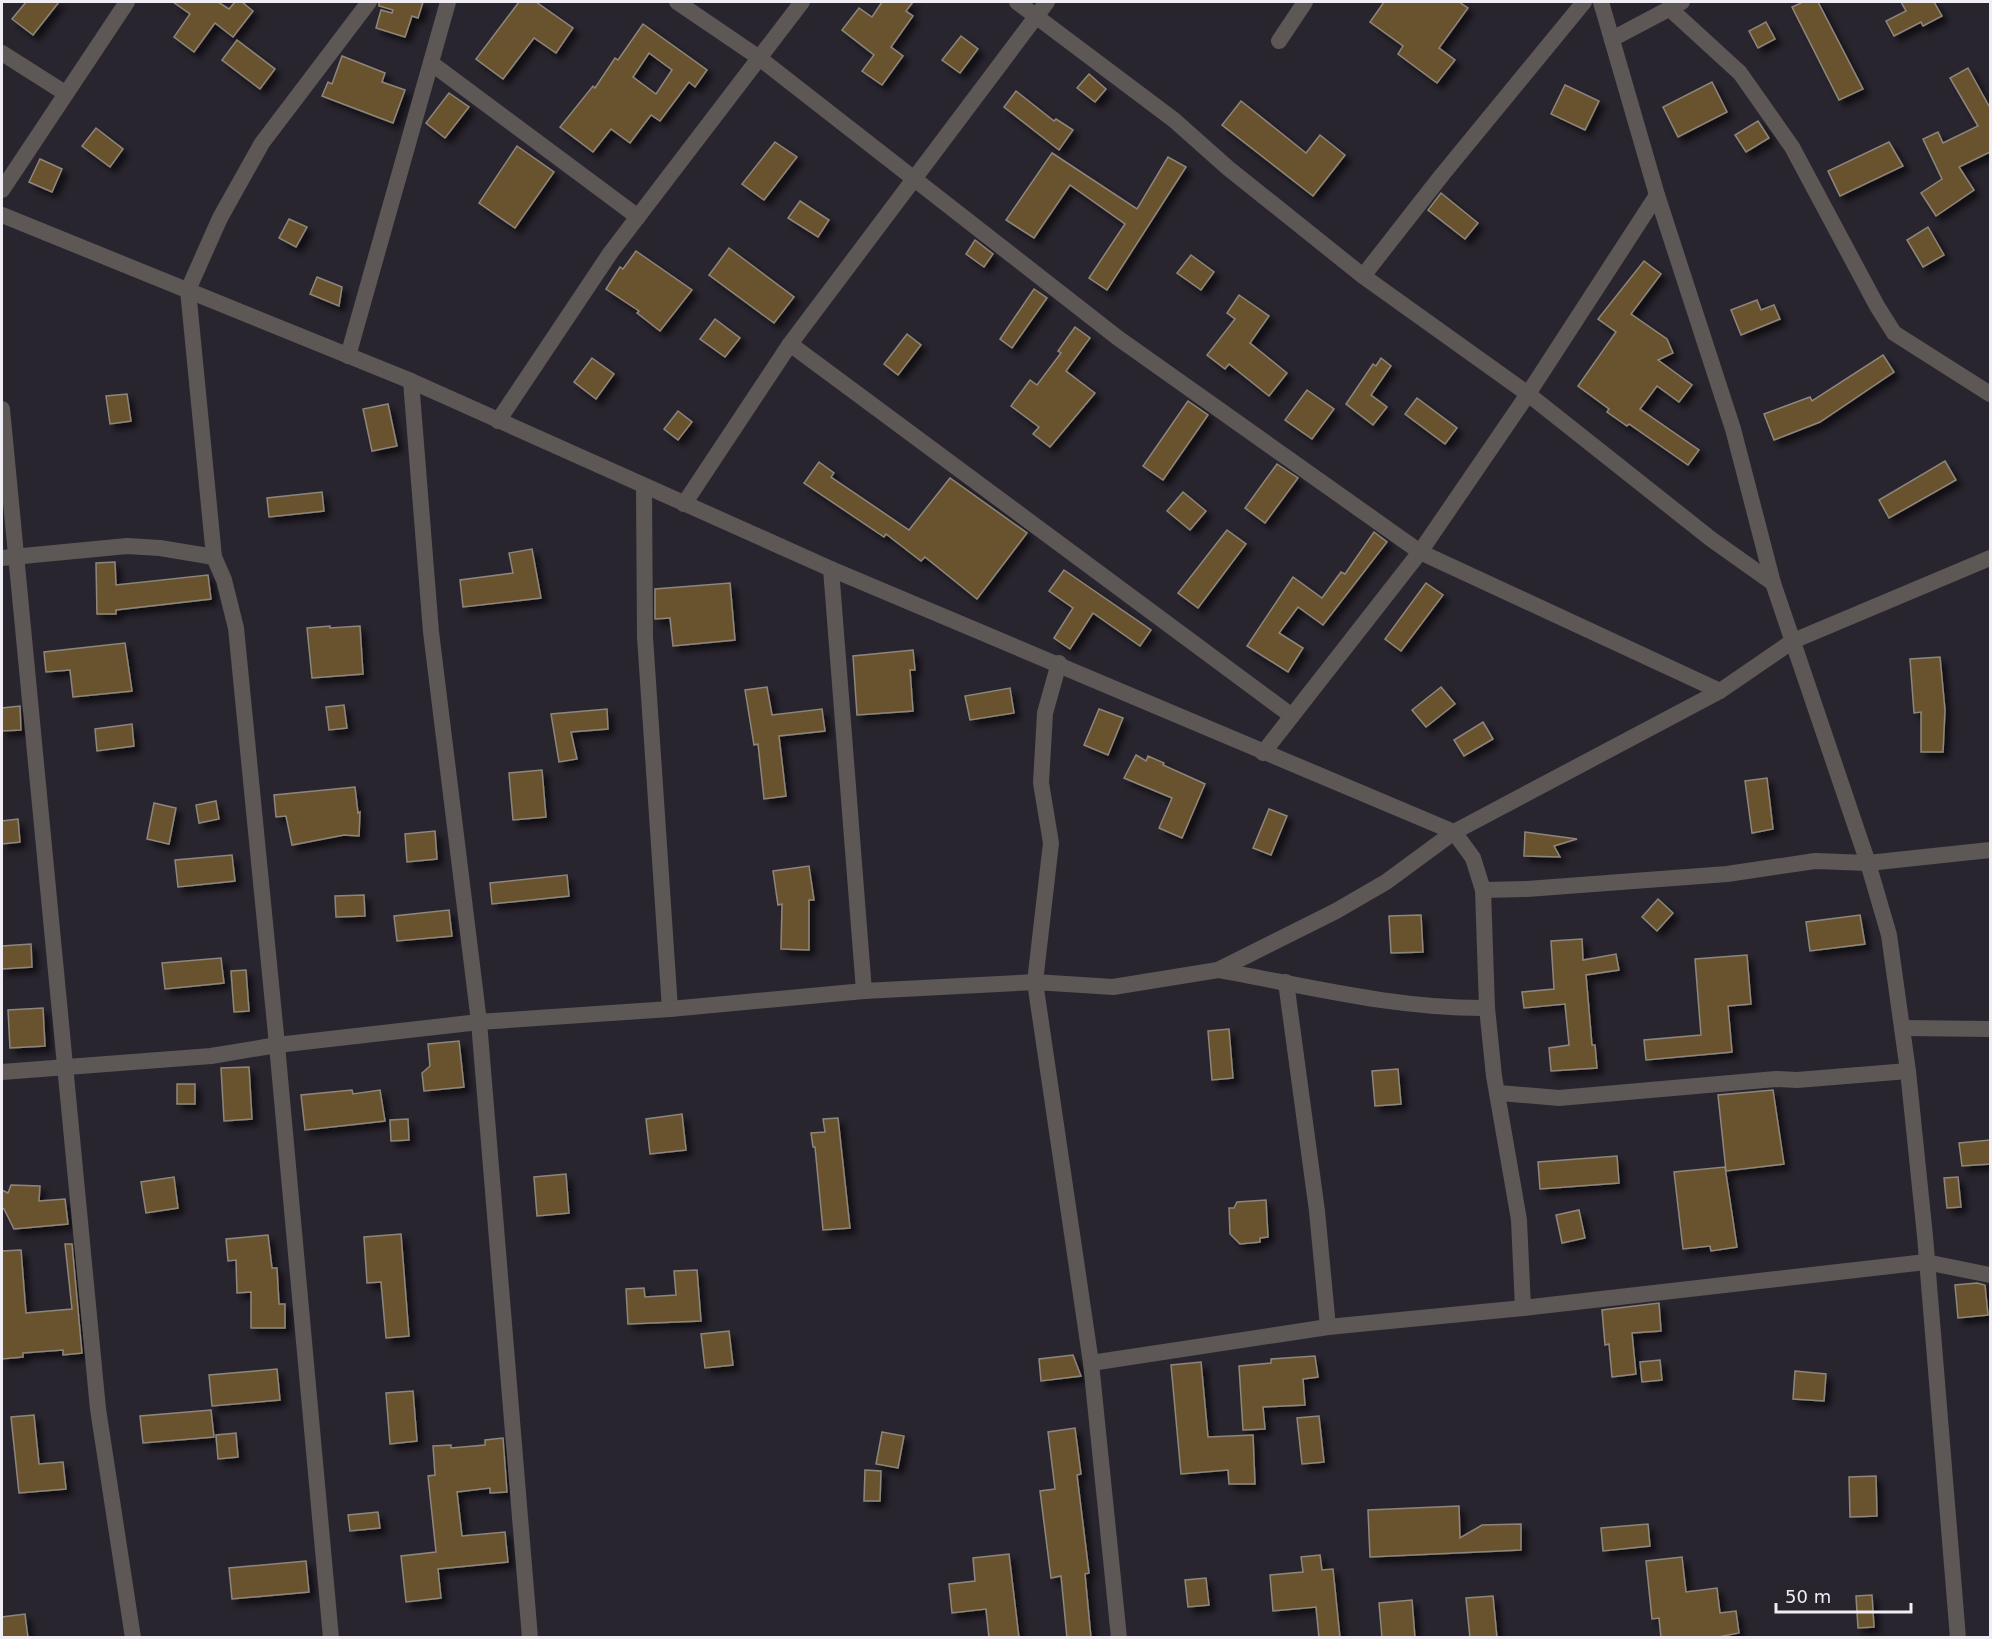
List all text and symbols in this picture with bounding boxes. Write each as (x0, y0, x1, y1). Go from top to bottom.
scale bar (1776, 1576, 1911, 1614)
text: 50 m (1785, 1586, 1831, 1607)

